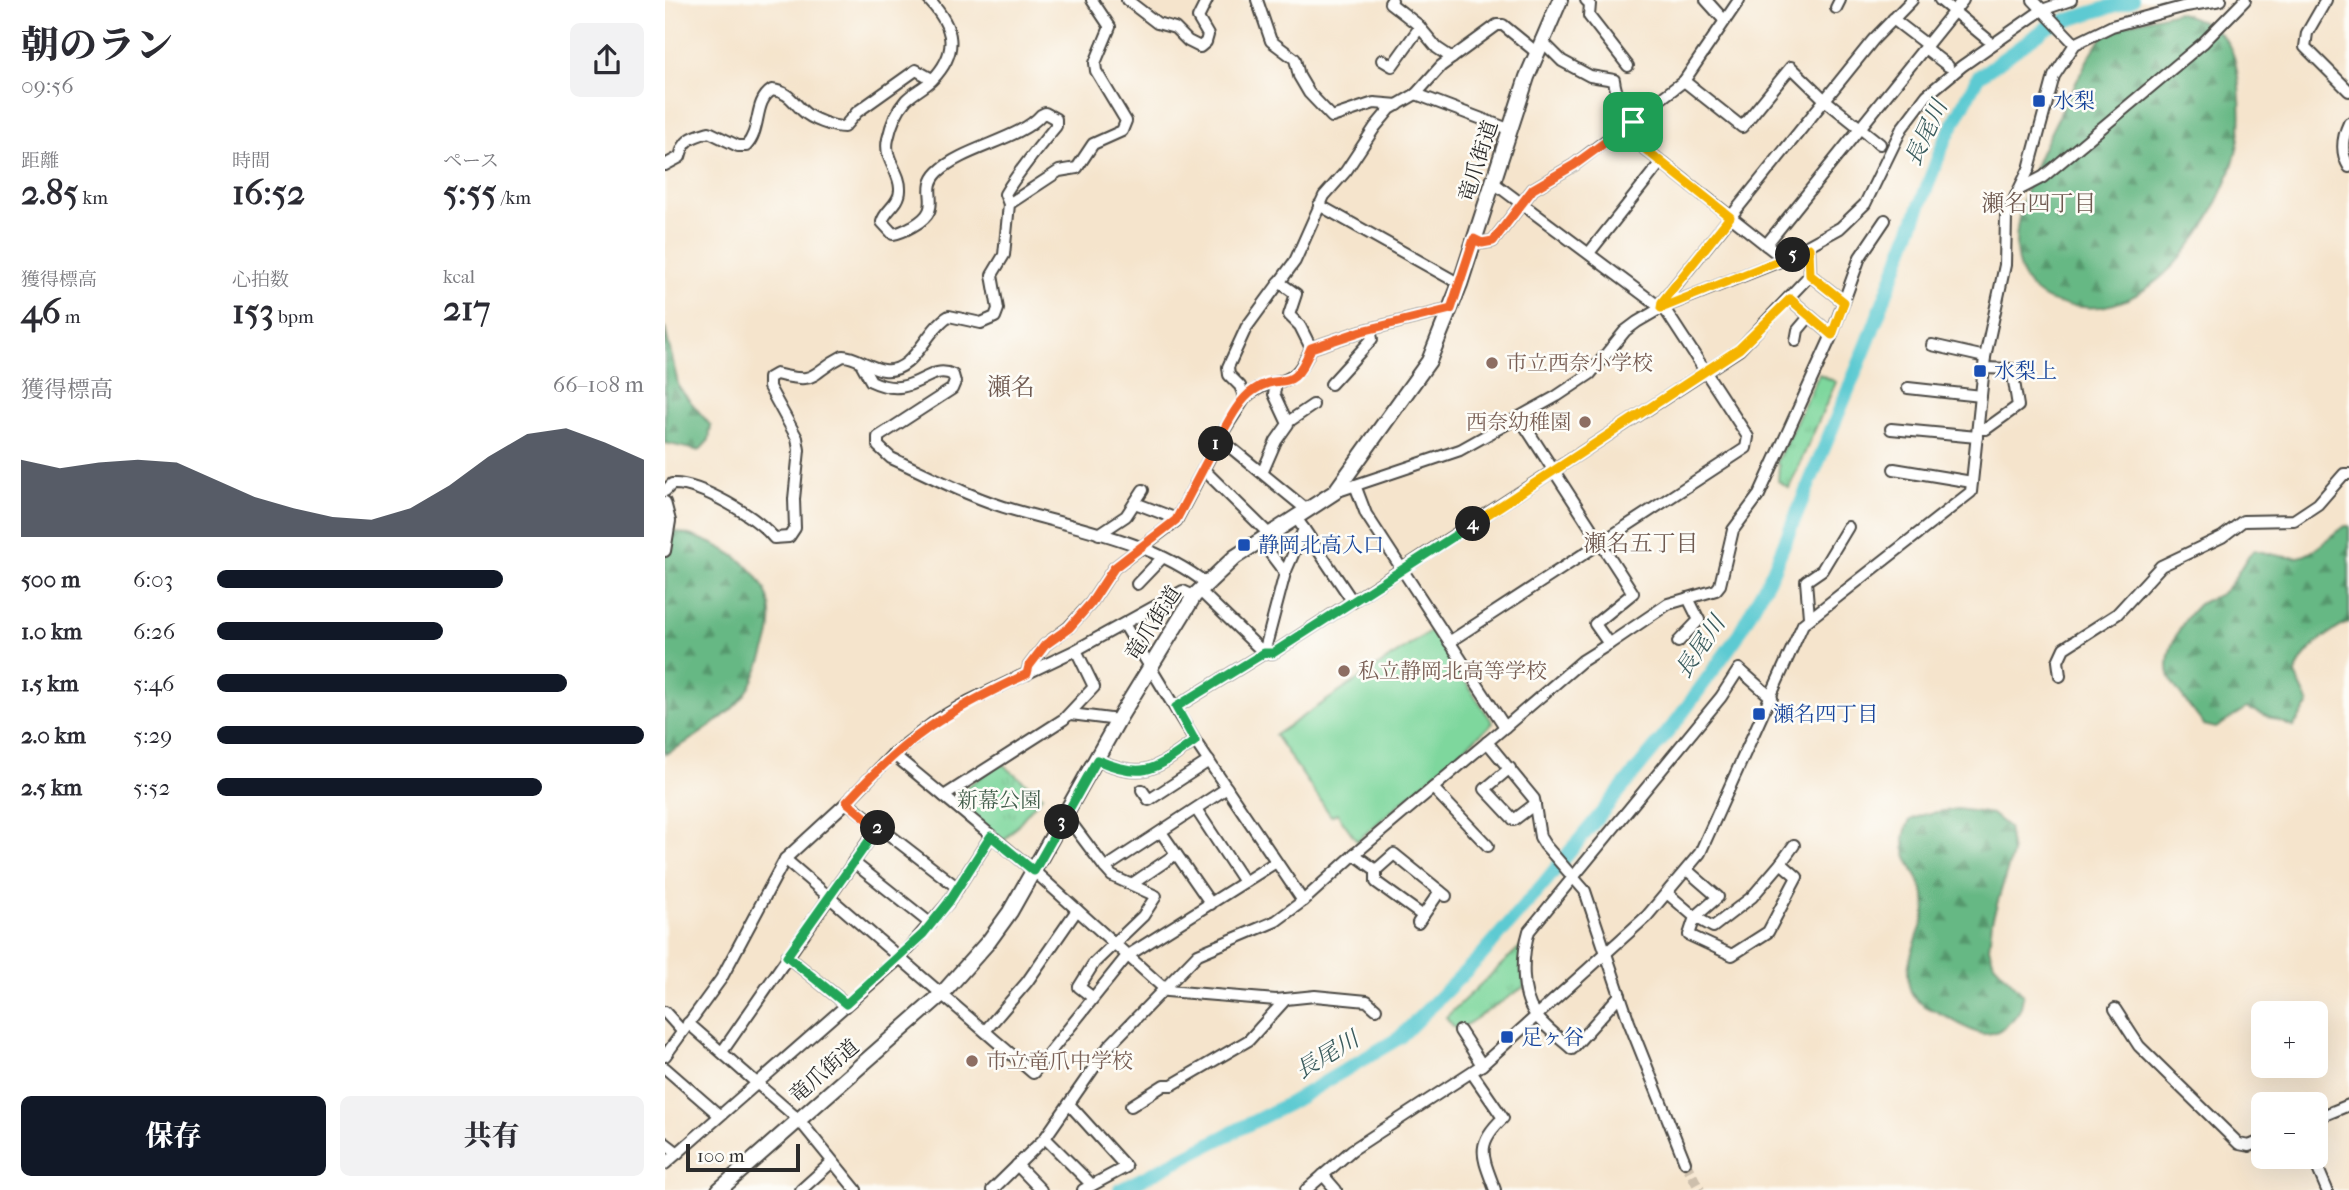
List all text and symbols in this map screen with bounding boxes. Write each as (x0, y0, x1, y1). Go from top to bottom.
text: 朝のラン (21, 23, 173, 68)
button: share (570, 23, 644, 97)
text: 09:56 (21, 72, 74, 99)
place label: 水梨 (2053, 89, 2095, 113)
pin (1603, 92, 1663, 152)
water label: 長尾川 (1899, 93, 1954, 170)
marker: 水梨 (2031, 93, 2047, 109)
icon: arrive (1614, 103, 1652, 141)
street label: 竜爪街道 (1454, 117, 1502, 205)
text: 距離 (21, 150, 59, 172)
text: 時間 (232, 150, 270, 172)
text: ペース (443, 150, 499, 172)
text: 2.85 (21, 172, 78, 213)
text: 16:52 (232, 172, 305, 213)
text: 5:55 (443, 172, 497, 213)
text: km (78, 187, 108, 209)
text: /km (497, 187, 531, 209)
district label: 瀬名四丁目 (1982, 190, 2097, 217)
pin: 5 (1775, 238, 1811, 272)
text: 5 (1788, 243, 1797, 265)
text: kcal (443, 266, 475, 288)
text: 獲得標高 (21, 269, 97, 291)
text: 心拍数 (232, 269, 289, 291)
text: 217 (443, 288, 490, 329)
text: 46 (21, 291, 61, 332)
text: 153 (232, 291, 274, 332)
text: m (61, 306, 81, 328)
text: bpm (274, 306, 314, 328)
place label: 市立西奈小学校 (1506, 351, 1653, 375)
marker: 市立西奈小学校 (1484, 355, 1500, 371)
place label: 水梨上 (1994, 359, 2057, 383)
marker: 水梨上 (1972, 363, 1988, 379)
text: 66–108 m (553, 371, 644, 398)
district label: 瀬名 (987, 373, 1035, 401)
text: 獲得標高 (21, 376, 113, 403)
place label: 西奈幼稚園 (1466, 410, 1571, 434)
marker: 西奈幼稚園 (1577, 414, 1593, 430)
pin: 1 (1199, 426, 1233, 462)
text: 1 (1212, 432, 1219, 454)
pin: 4 (1455, 506, 1491, 542)
text: 4 (1467, 512, 1478, 534)
district label: 瀬名五丁目 (1584, 530, 1699, 557)
place label: 静岡北高入口 (1258, 533, 1384, 557)
marker: 静岡北高入口 (1236, 537, 1252, 553)
text: 500 m (21, 566, 80, 593)
text: 6:03 (133, 566, 173, 593)
street label: 竜爪街道 (1120, 581, 1186, 665)
water label: 長尾川 (1670, 608, 1732, 683)
text: 1.0 km (21, 618, 82, 645)
text: 6:26 (133, 618, 175, 645)
place label: 私立静岡北高等学校 (1358, 659, 1547, 683)
marker: 私立静岡北高等学校 (1336, 663, 1352, 679)
text: 1.5 km (21, 670, 79, 697)
text: 5:46 (133, 670, 175, 697)
place label: 瀬名四丁目 (1773, 702, 1878, 726)
marker: 瀬名四丁目 (1751, 706, 1767, 722)
text: 2.0 km (21, 722, 86, 749)
text: 5:29 (133, 722, 172, 749)
text: 2.5 km (21, 774, 82, 801)
text: 5:52 (133, 774, 170, 801)
park label: 新幕公園 (957, 788, 1041, 812)
pin: 3 (1045, 804, 1079, 840)
pin: 2 (861, 810, 895, 846)
text: 3 (1058, 810, 1065, 832)
text: 2 (873, 816, 882, 838)
map controls (2251, 1001, 2328, 1169)
button: + (2251, 1001, 2328, 1078)
water label: 長尾川 (1290, 1024, 1366, 1084)
place label: 足ヶ谷 (1521, 1025, 1584, 1049)
marker: 足ヶ谷 (1499, 1029, 1515, 1045)
street label: 竜爪街道 (784, 1034, 864, 1108)
place label: 市立竜爪中学校 (986, 1049, 1133, 1073)
marker: 市立竜爪中学校 (964, 1053, 980, 1069)
button: − (2251, 1092, 2328, 1169)
button: 保存 (21, 1096, 326, 1176)
button: 共有 (340, 1096, 644, 1176)
scale bar (686, 1141, 800, 1173)
text: 100 m (697, 1145, 745, 1167)

